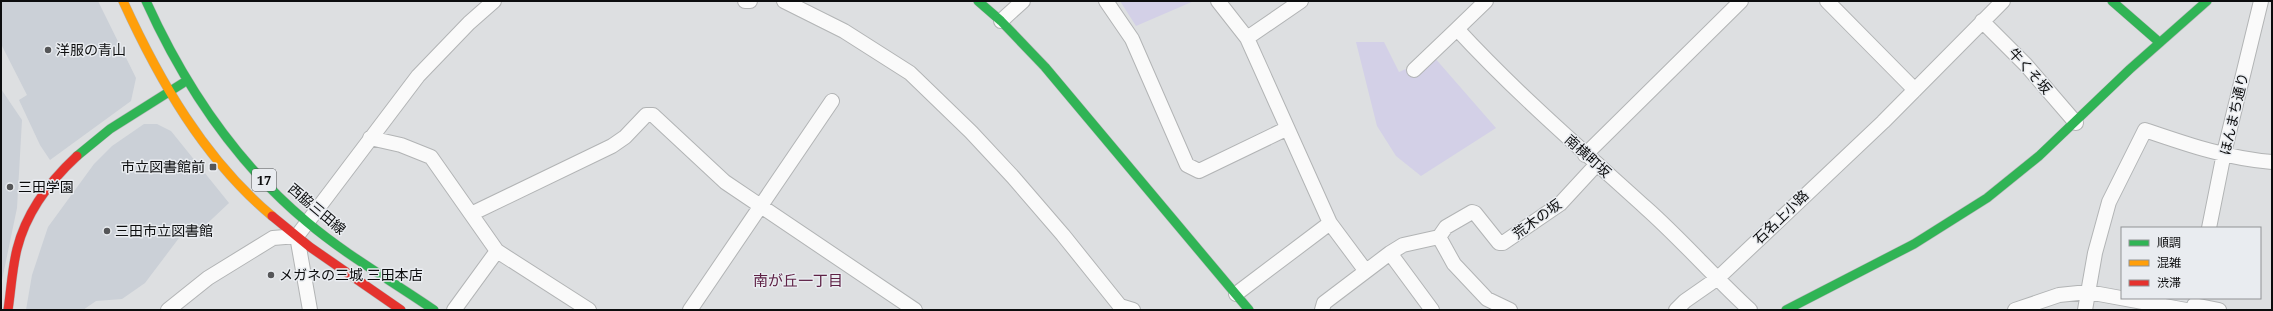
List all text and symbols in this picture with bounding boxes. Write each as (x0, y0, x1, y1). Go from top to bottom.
place label: 洋服の青山 (56, 40, 126, 59)
street label: 牛くそ坂 (2005, 44, 2056, 98)
marker: 洋服の青山 (43, 45, 53, 55)
street label: ほんまち通り (2215, 71, 2252, 157)
street label: 南横町坂 (1561, 130, 1615, 181)
place label: 市立図書館前 (121, 157, 205, 176)
marker: 市立図書館前 (208, 162, 218, 172)
road number: 17 (252, 169, 276, 191)
place label: 三田学園 (18, 177, 74, 196)
street label: 西脇三田線 (284, 179, 350, 238)
marker: 三田学園 (5, 182, 15, 192)
street label: 石名上小路 (1749, 185, 1812, 248)
street label: 荒木の坂 (1508, 194, 1565, 243)
place label: 三田市立図書館 (115, 221, 213, 240)
marker: 三田市立図書館 (102, 226, 112, 236)
legend (2121, 227, 2261, 299)
text: 順調 (2157, 234, 2181, 251)
text: 混雑 (2157, 254, 2181, 271)
place label: メガネの三城 三田本店 (279, 265, 423, 284)
marker: メガネの三城 三田本店 (266, 270, 276, 280)
district label: 南が丘一丁目 (753, 270, 843, 290)
text: 渋滞 (2157, 274, 2181, 291)

